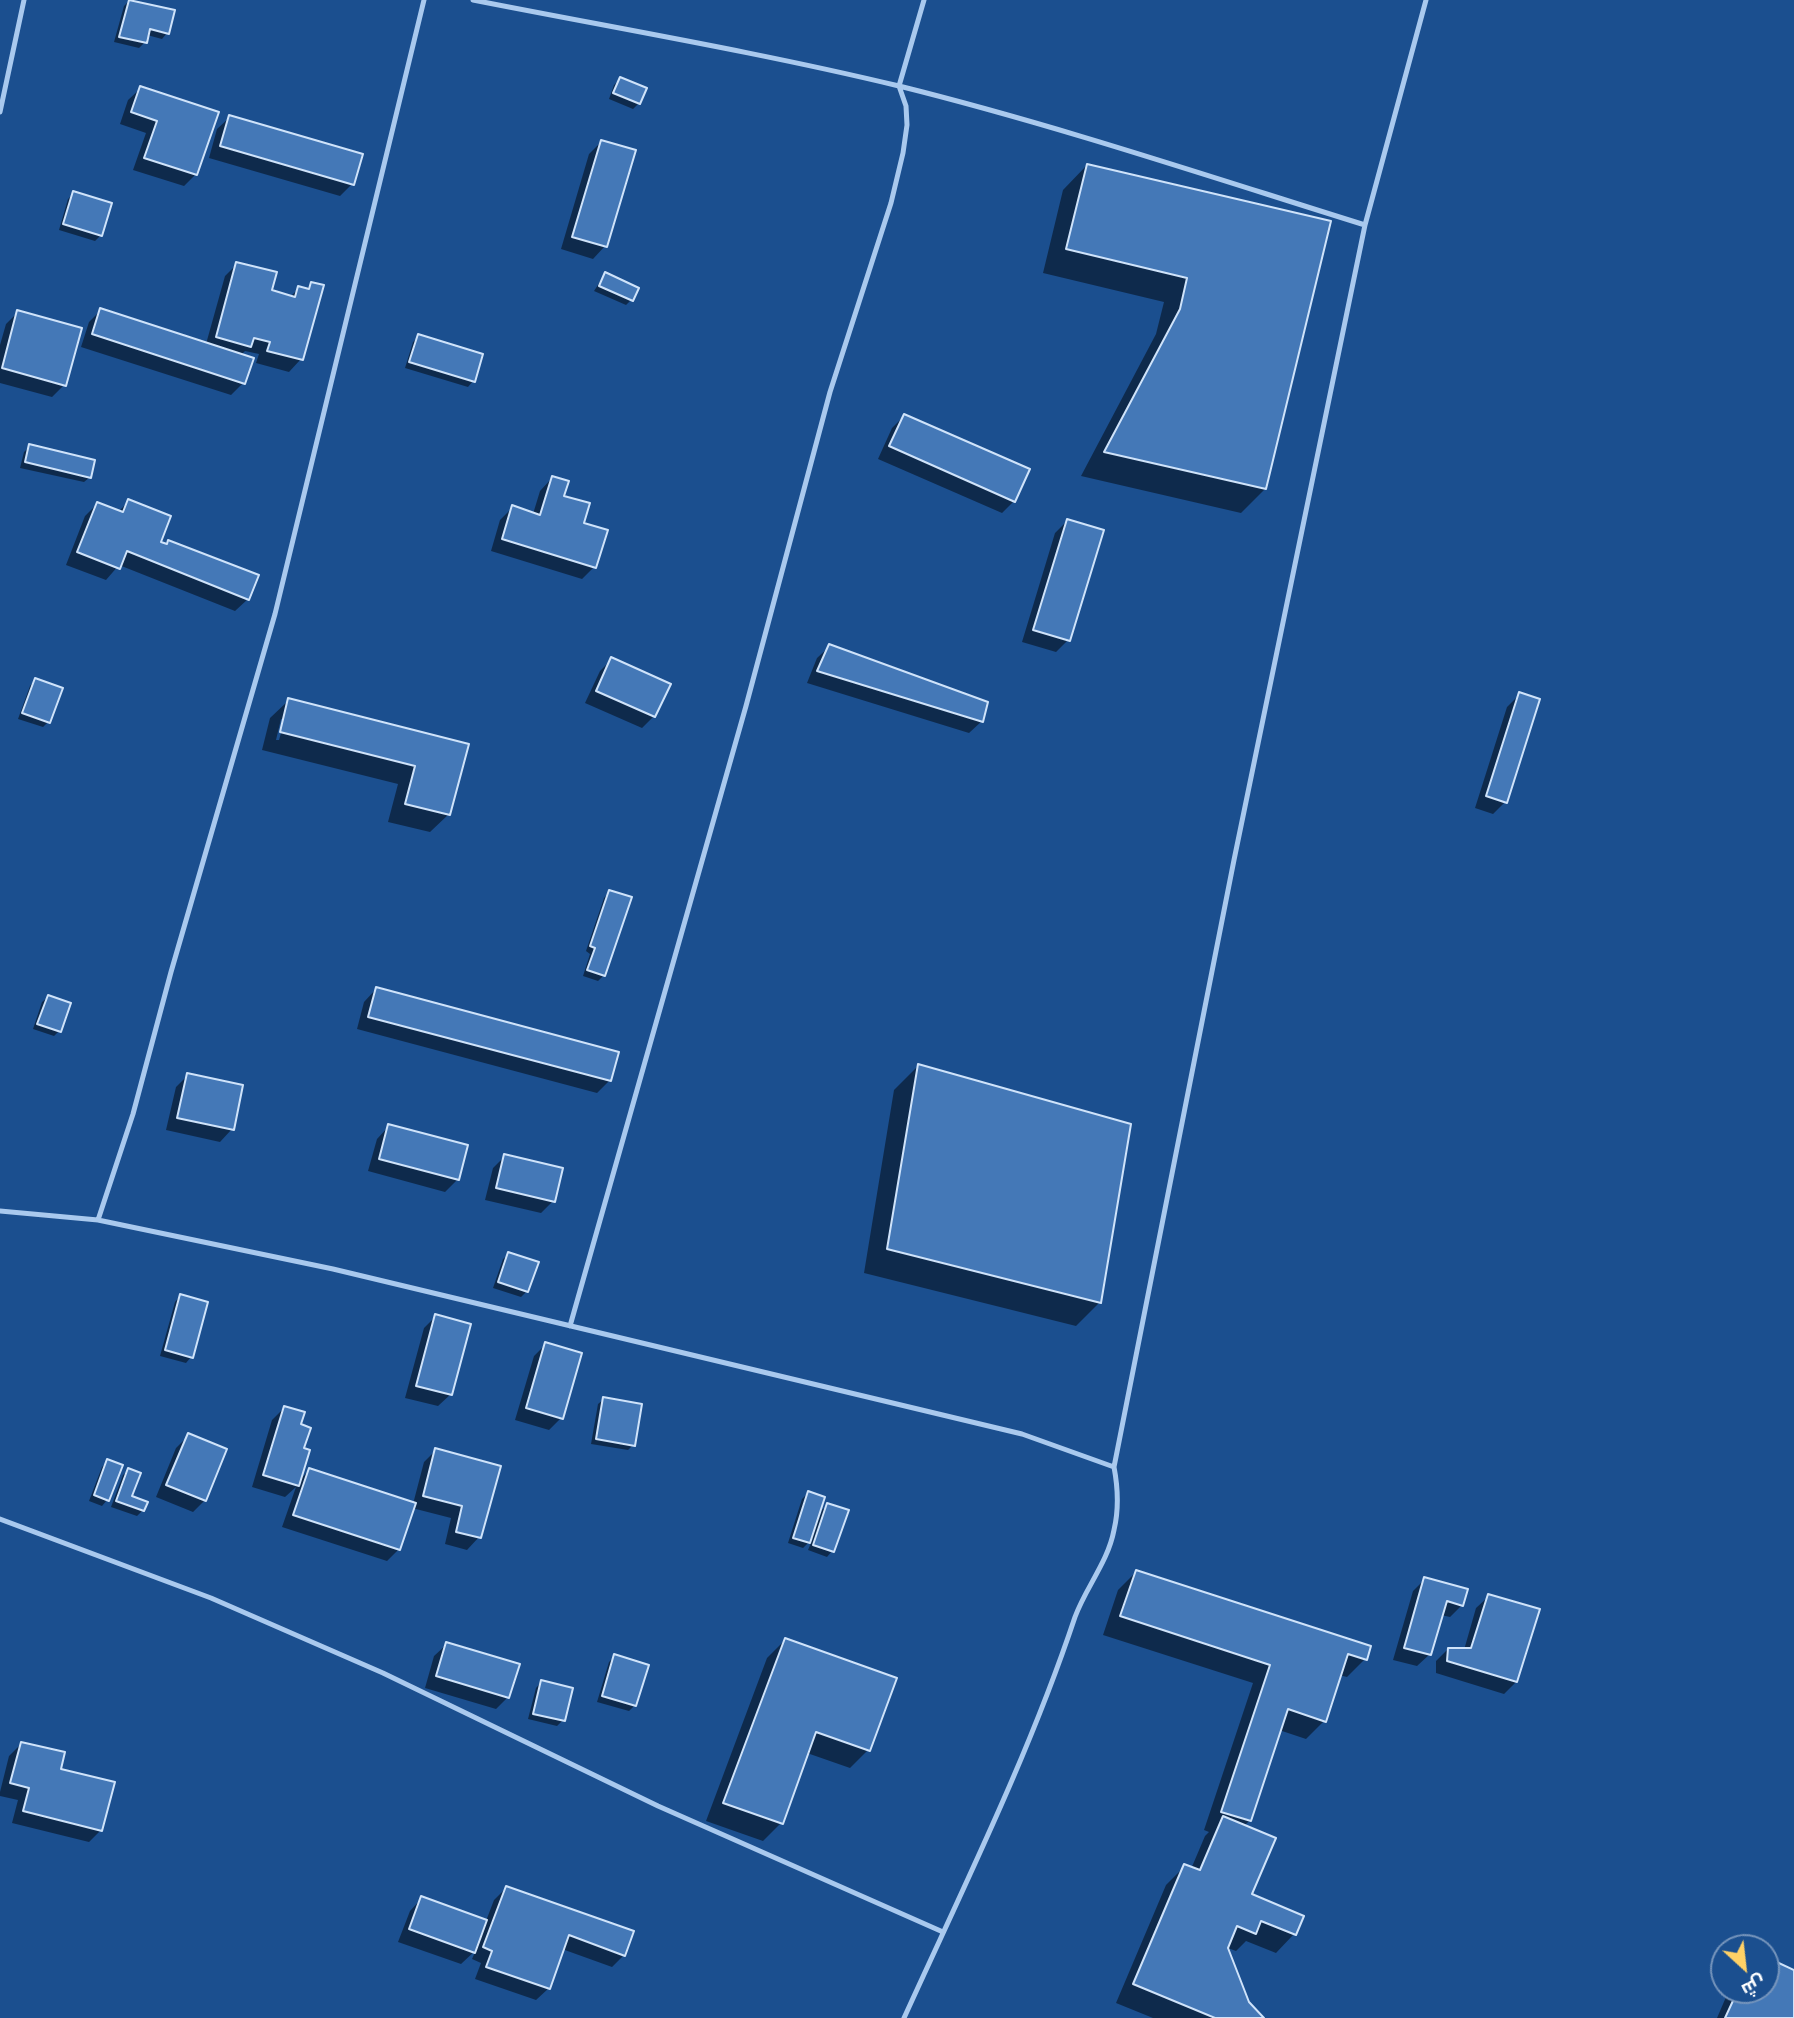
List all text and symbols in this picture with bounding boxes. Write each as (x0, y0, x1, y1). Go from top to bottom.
north arrow (1710, 1934, 1780, 2004)
text: ش (1737, 1969, 1770, 2003)

